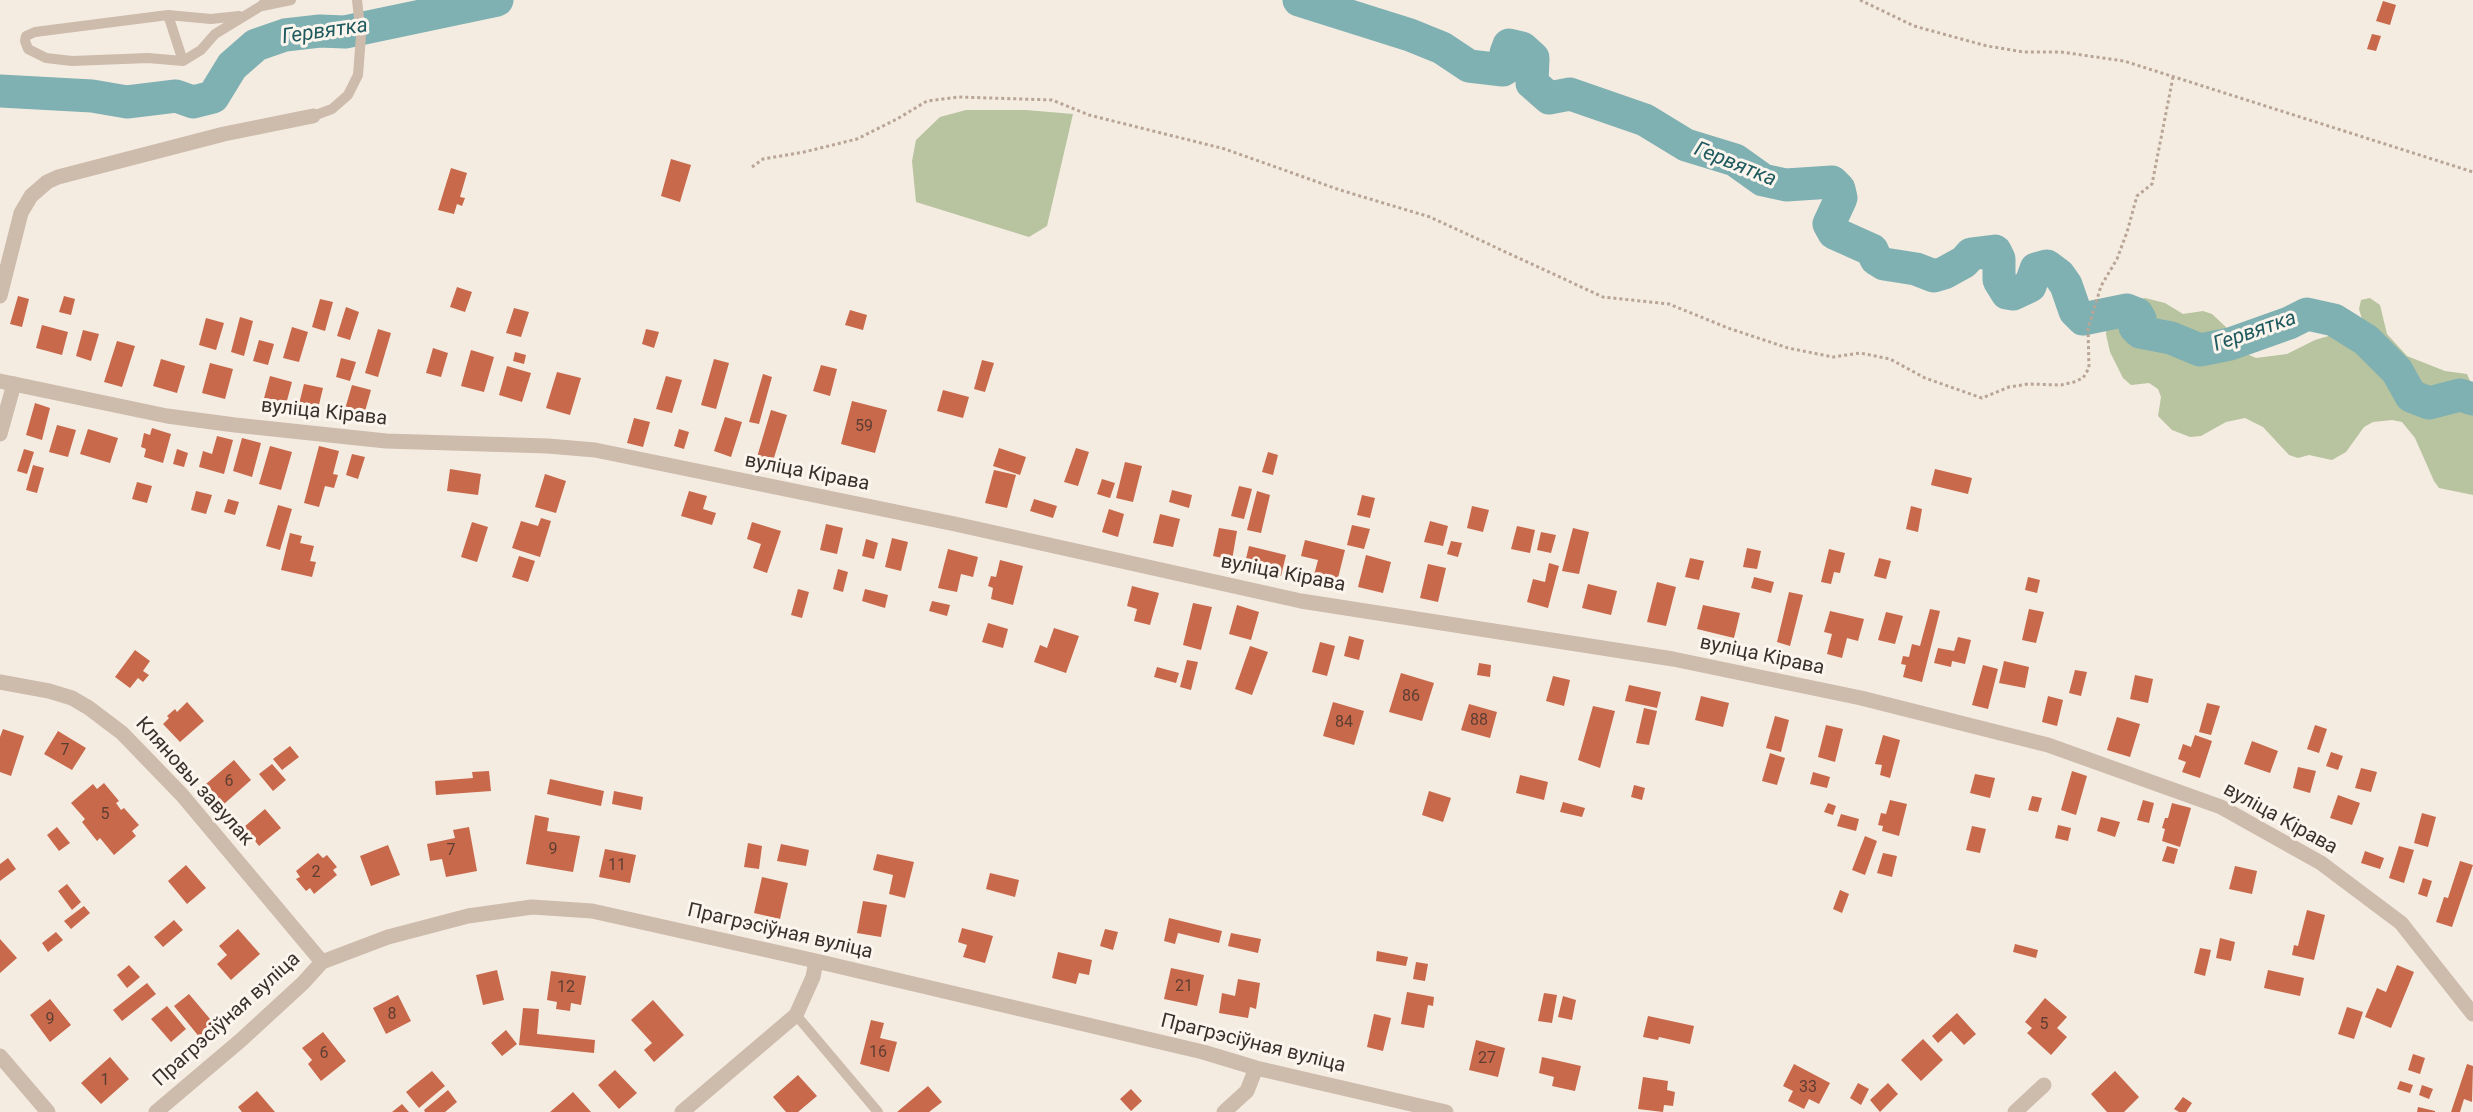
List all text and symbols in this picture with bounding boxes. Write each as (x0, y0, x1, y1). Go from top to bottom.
water label: Гервятка (280, 14, 370, 50)
water label: Гервятка (1690, 137, 1780, 193)
water label: Гервятка (2210, 306, 2300, 358)
street label: вуліца Кірава (260, 394, 388, 432)
house number: 59 (855, 417, 873, 437)
street label: вуліца Кірава (743, 449, 871, 497)
street label: вуліца Кірава (1219, 550, 1347, 598)
street label: вуліца Кірава (1698, 631, 1826, 681)
house number: 86 (1402, 687, 1420, 707)
house number: 88 (1470, 711, 1488, 731)
street label: Кляновы завулак (130, 713, 258, 851)
house number: 84 (1335, 713, 1353, 733)
house number: 7 (61, 741, 69, 761)
house number: 6 (225, 772, 233, 792)
street label: вуліца Кірава (2219, 778, 2341, 860)
house number: 5 (101, 805, 109, 825)
house number: 9 (549, 840, 557, 860)
house number: 7 (447, 841, 455, 861)
house number: 11 (608, 856, 626, 876)
house number: 2 (312, 863, 320, 883)
street label: Прагрэсіўная вуліца (685, 899, 875, 965)
street label: Прагрэсіўная вуліца (149, 948, 305, 1092)
house number: 21 (1175, 977, 1193, 997)
house number: 12 (557, 978, 575, 998)
house number: 8 (388, 1005, 396, 1025)
street label: Прагрэсіўная вуліца (1158, 1009, 1348, 1079)
house number: 9 (46, 1010, 54, 1030)
house number: 5 (2040, 1015, 2048, 1035)
house number: 16 (869, 1043, 887, 1063)
house number: 6 (320, 1044, 328, 1064)
house number: 27 (1478, 1049, 1496, 1069)
house number: 1 (101, 1071, 109, 1091)
house number: 33 (1799, 1078, 1817, 1098)

